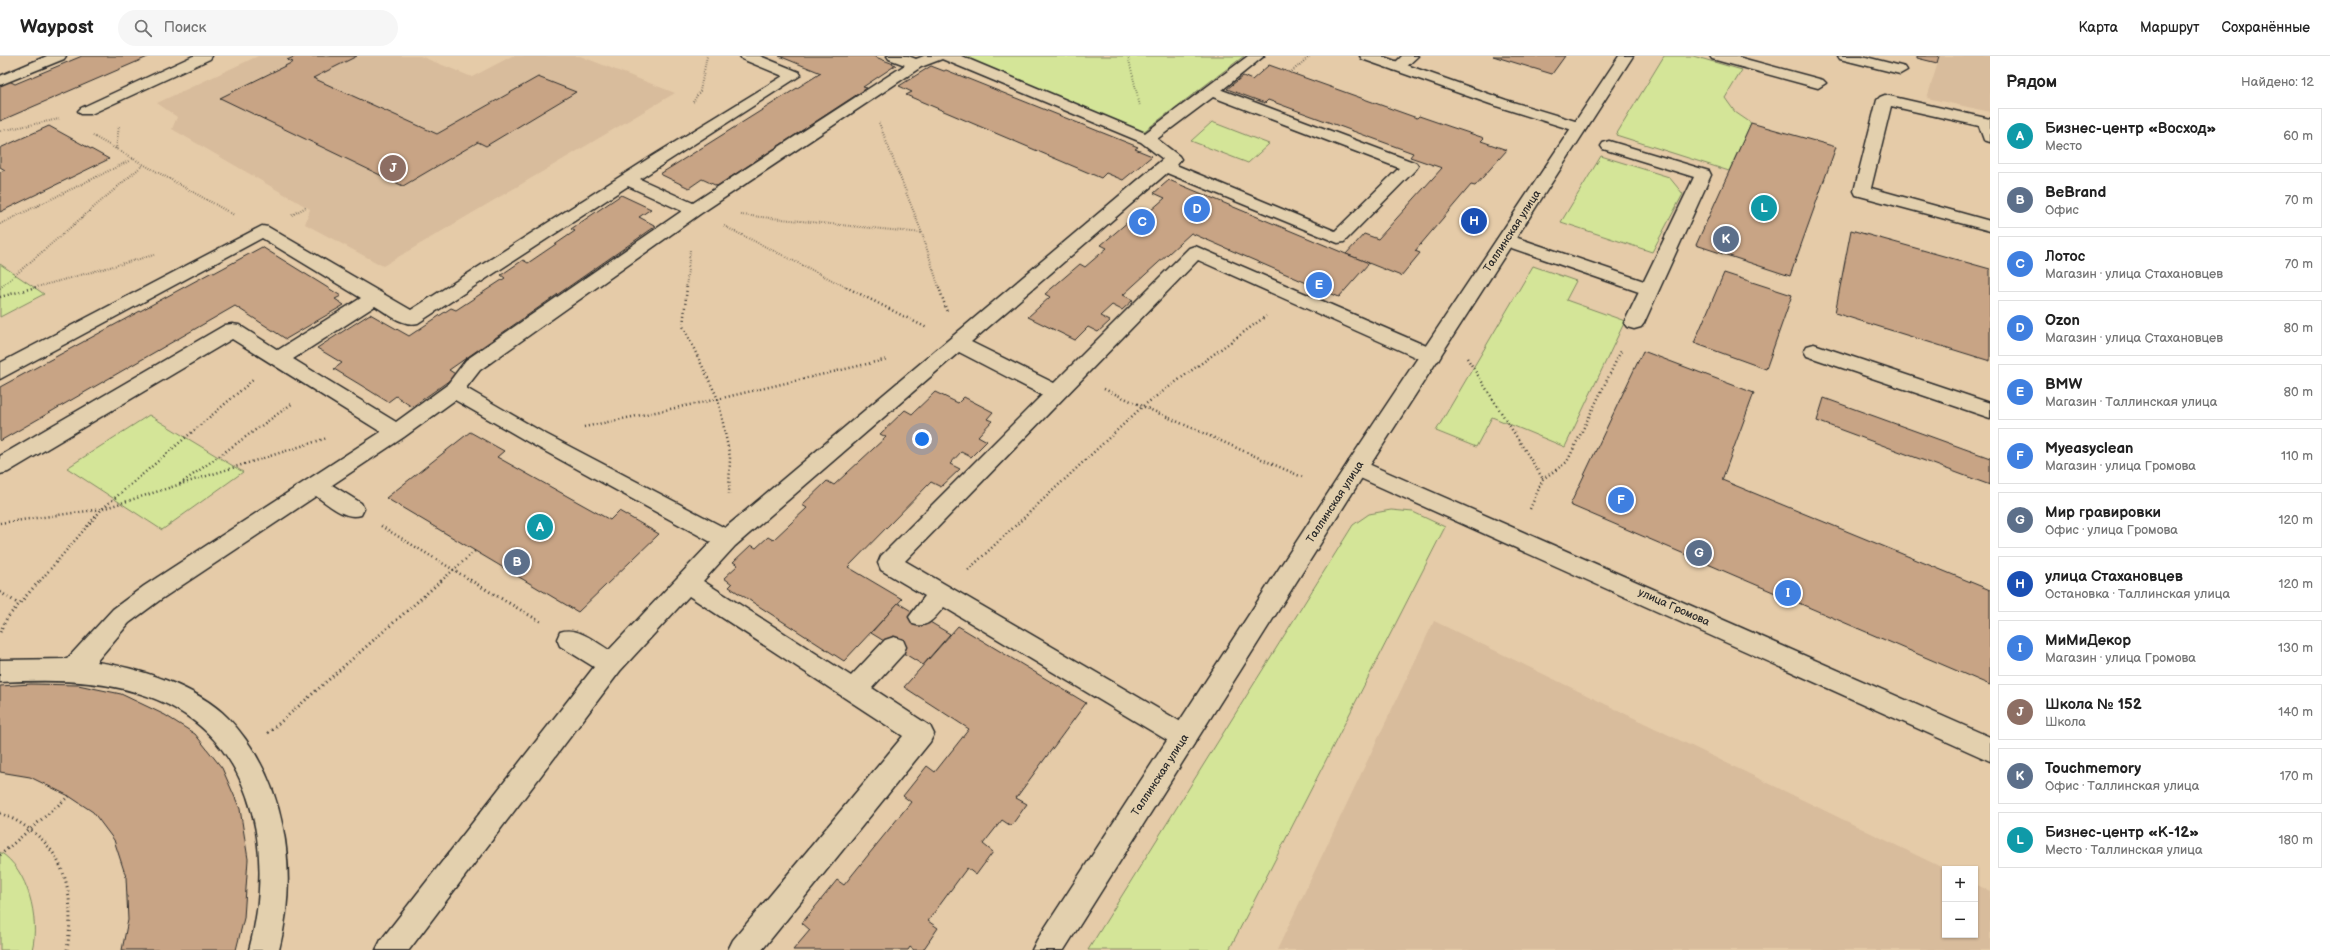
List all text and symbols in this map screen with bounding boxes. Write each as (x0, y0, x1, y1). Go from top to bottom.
search box (118, 10, 398, 46)
text: Waypost (20, 16, 94, 39)
icon: search (132, 17, 154, 39)
text: Поиск (164, 18, 206, 37)
text: Карта (2079, 19, 2118, 36)
text: Маршрут (2140, 19, 2200, 36)
text: Сохранённые (2222, 19, 2310, 36)
text: Рядом (2006, 72, 2057, 92)
text: Найдено: 12 (2241, 74, 2314, 90)
text: Бизнес-центр «Восход» (2045, 119, 2216, 138)
text: A (2016, 128, 2024, 144)
text: 60 m (2283, 128, 2313, 144)
text: Место (2045, 138, 2082, 154)
pin: J (380, 153, 406, 183)
text: BeBrand (2045, 183, 2106, 202)
street label: Таллинская улица (1481, 187, 1544, 274)
text: B (2015, 192, 2025, 208)
text: 70 m (2285, 192, 2313, 208)
pin: L (1751, 193, 1777, 223)
pin: D (1184, 194, 1210, 224)
text: Офис (2045, 202, 2079, 218)
pin: H (1461, 206, 1487, 236)
pin: C (1129, 207, 1155, 237)
pin: K (1713, 224, 1739, 254)
text: Лотос (2045, 247, 2085, 266)
text: C (2015, 256, 2025, 272)
text: 70 m (2285, 256, 2313, 272)
text: Магазин · улица Стахановцев (2045, 266, 2223, 282)
pin: E (1306, 270, 1332, 300)
text: Ozon (2045, 311, 2080, 330)
text: D (2015, 320, 2025, 336)
text: 80 m (2284, 320, 2313, 336)
text: Магазин · улица Стахановцев (2045, 330, 2223, 346)
text: BMW (2045, 375, 2082, 394)
text: E (2016, 384, 2024, 400)
text: 80 m (2284, 384, 2313, 400)
text: Магазин · Таллинская улица (2045, 394, 2217, 410)
your location (912, 429, 932, 449)
text: Myeasyclean (2045, 439, 2133, 458)
text: F (2016, 448, 2024, 464)
text: 110 m (2281, 448, 2313, 464)
street label: Таллинская улица (1304, 458, 1367, 545)
text: Магазин · улица Громова (2045, 458, 2196, 474)
pin: F (1608, 485, 1634, 515)
text: Мир гравировки (2045, 503, 2161, 522)
pin: A (527, 512, 553, 542)
text: G (2015, 512, 2025, 528)
text: 120 m (2278, 512, 2313, 528)
text: Офис · улица Громова (2045, 522, 2178, 538)
pin: G (1686, 538, 1712, 568)
pin: B (504, 547, 530, 577)
text: улица Стахановцев (2045, 567, 2183, 586)
text: H (2015, 576, 2025, 592)
text: 120 m (2278, 576, 2313, 592)
pin: I (1775, 578, 1801, 608)
street label: улица Громова (1636, 585, 1712, 629)
text: Остановка · Таллинская улица (2045, 586, 2230, 602)
text: МиМиДекор (2045, 631, 2131, 650)
text: I (2018, 640, 2022, 656)
text: 130 m (2278, 640, 2313, 656)
text: Магазин · улица Громова (2045, 650, 2196, 666)
text: Школа № 152 (2045, 695, 2142, 714)
text: J (2016, 704, 2024, 720)
text: 140 m (2278, 704, 2313, 720)
text: Школа (2045, 714, 2086, 730)
street label: Таллинская улица (1129, 731, 1192, 818)
text: Touchmemory (2045, 759, 2141, 778)
text: K (2016, 768, 2024, 784)
text: 170 m (2280, 768, 2313, 784)
text: Офис · Таллинская улица (2045, 778, 2199, 794)
text: Бизнес-центр «К-12» (2045, 823, 2199, 842)
text: L (2016, 832, 2024, 848)
text: 180 m (2278, 832, 2313, 848)
text: Место · Таллинская улица (2045, 842, 2203, 858)
map controls (1942, 866, 1978, 938)
button: + (1942, 866, 1978, 902)
button: − (1942, 902, 1978, 938)

